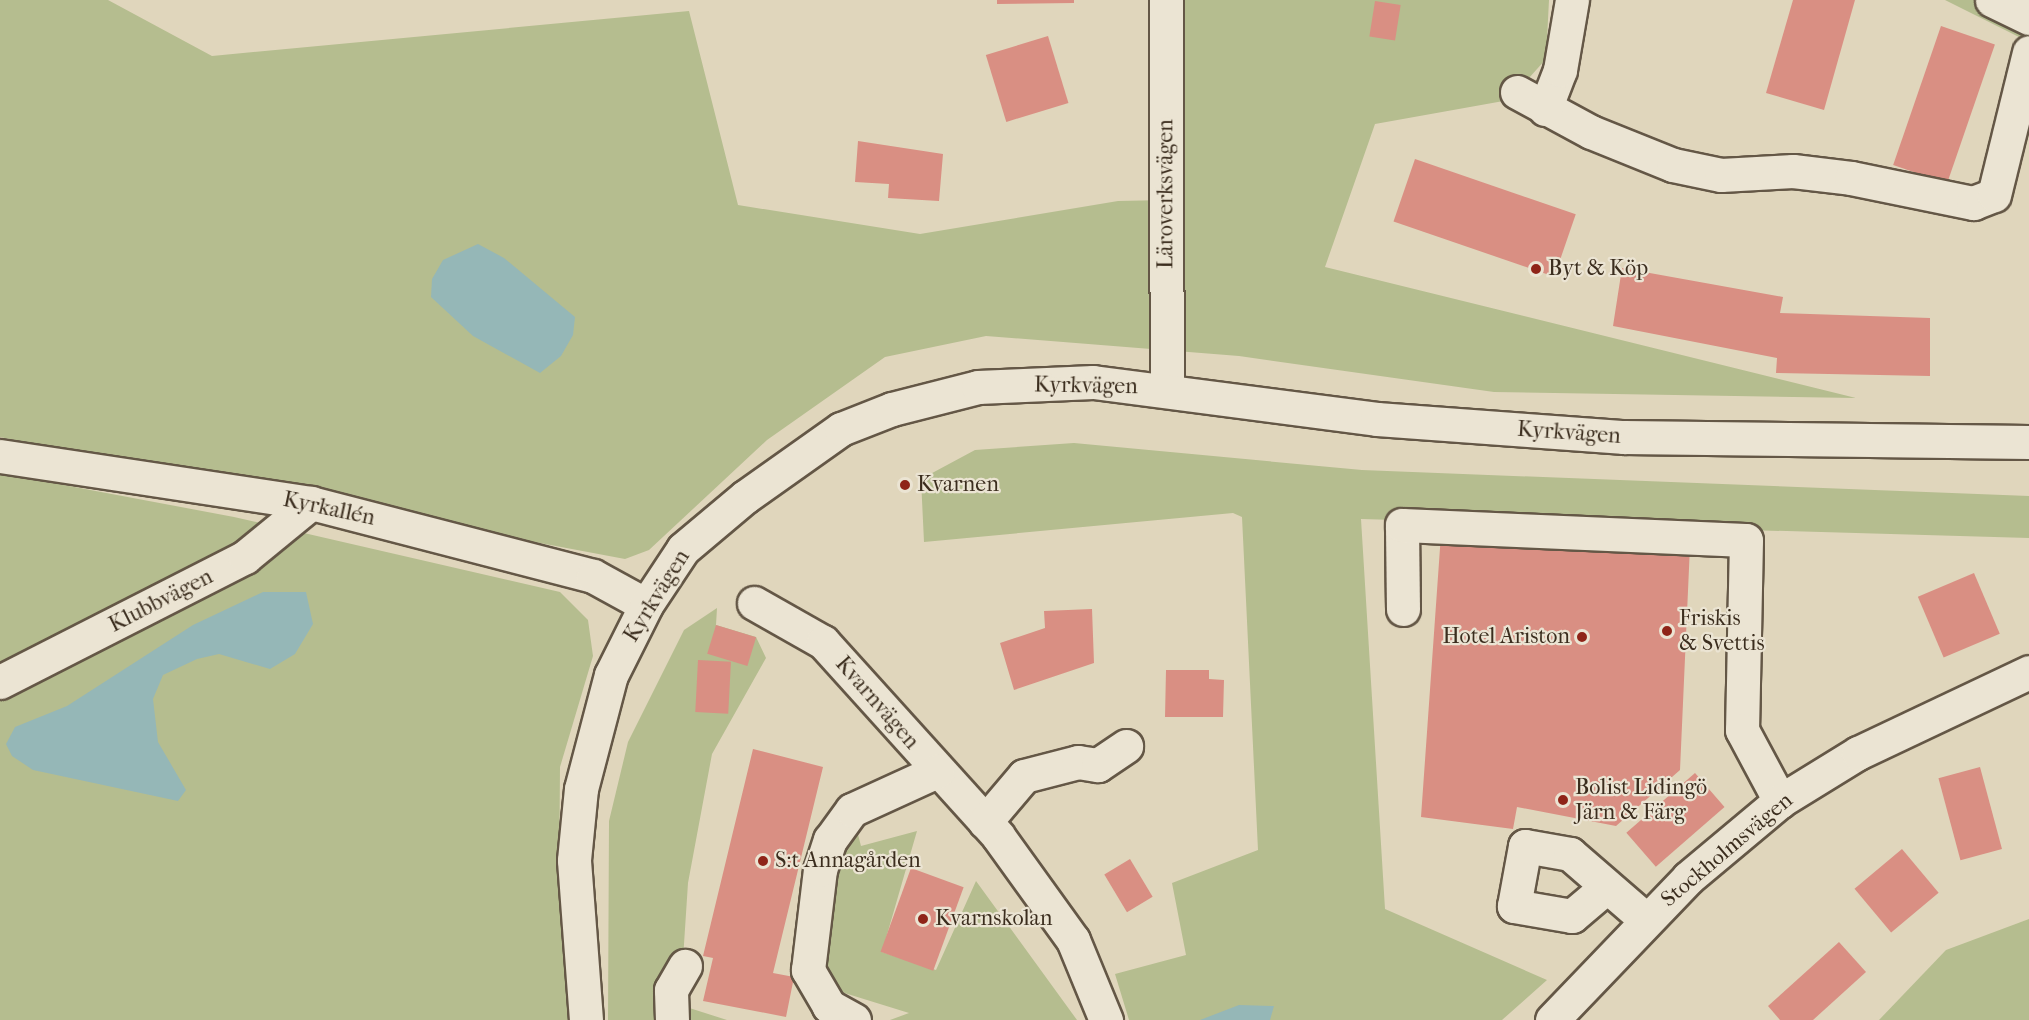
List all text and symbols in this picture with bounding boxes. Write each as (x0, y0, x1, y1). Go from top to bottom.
street label: Läroverksvägen (1153, 119, 1179, 269)
place label: Byt & Köp (1548, 256, 1648, 282)
marker: Byt & Köp (1529, 262, 1543, 276)
street label: Kyrkvägen (1034, 372, 1138, 400)
street label: Kyrkvägen (1516, 416, 1622, 450)
place label: Kvarnen (917, 472, 999, 498)
marker: Kvarnen (898, 478, 912, 492)
street label: Kyrkallén (281, 486, 377, 532)
street label: Kyrkvägen (618, 545, 696, 647)
street label: Klubbvägen (105, 564, 217, 638)
place label: Friskis & Svettis (1679, 605, 1765, 656)
place label: Hotel Ariston (1443, 624, 1570, 650)
marker: Friskis & Svettis (1660, 624, 1674, 638)
marker: Hotel Ariston (1575, 630, 1589, 644)
street label: Kvarnvägen (830, 651, 924, 755)
place label: Bolist Lidingö Järn & Färg (1575, 774, 1707, 825)
street label: Stockholmsvägen (1656, 787, 1798, 913)
marker: Bolist Lidingö Järn & Färg (1556, 793, 1570, 807)
place label: S:t Annagården (775, 848, 921, 874)
marker: S:t Annagården (756, 854, 770, 868)
place label: Kvarnskolan (935, 906, 1052, 932)
marker: Kvarnskolan (916, 912, 930, 926)

